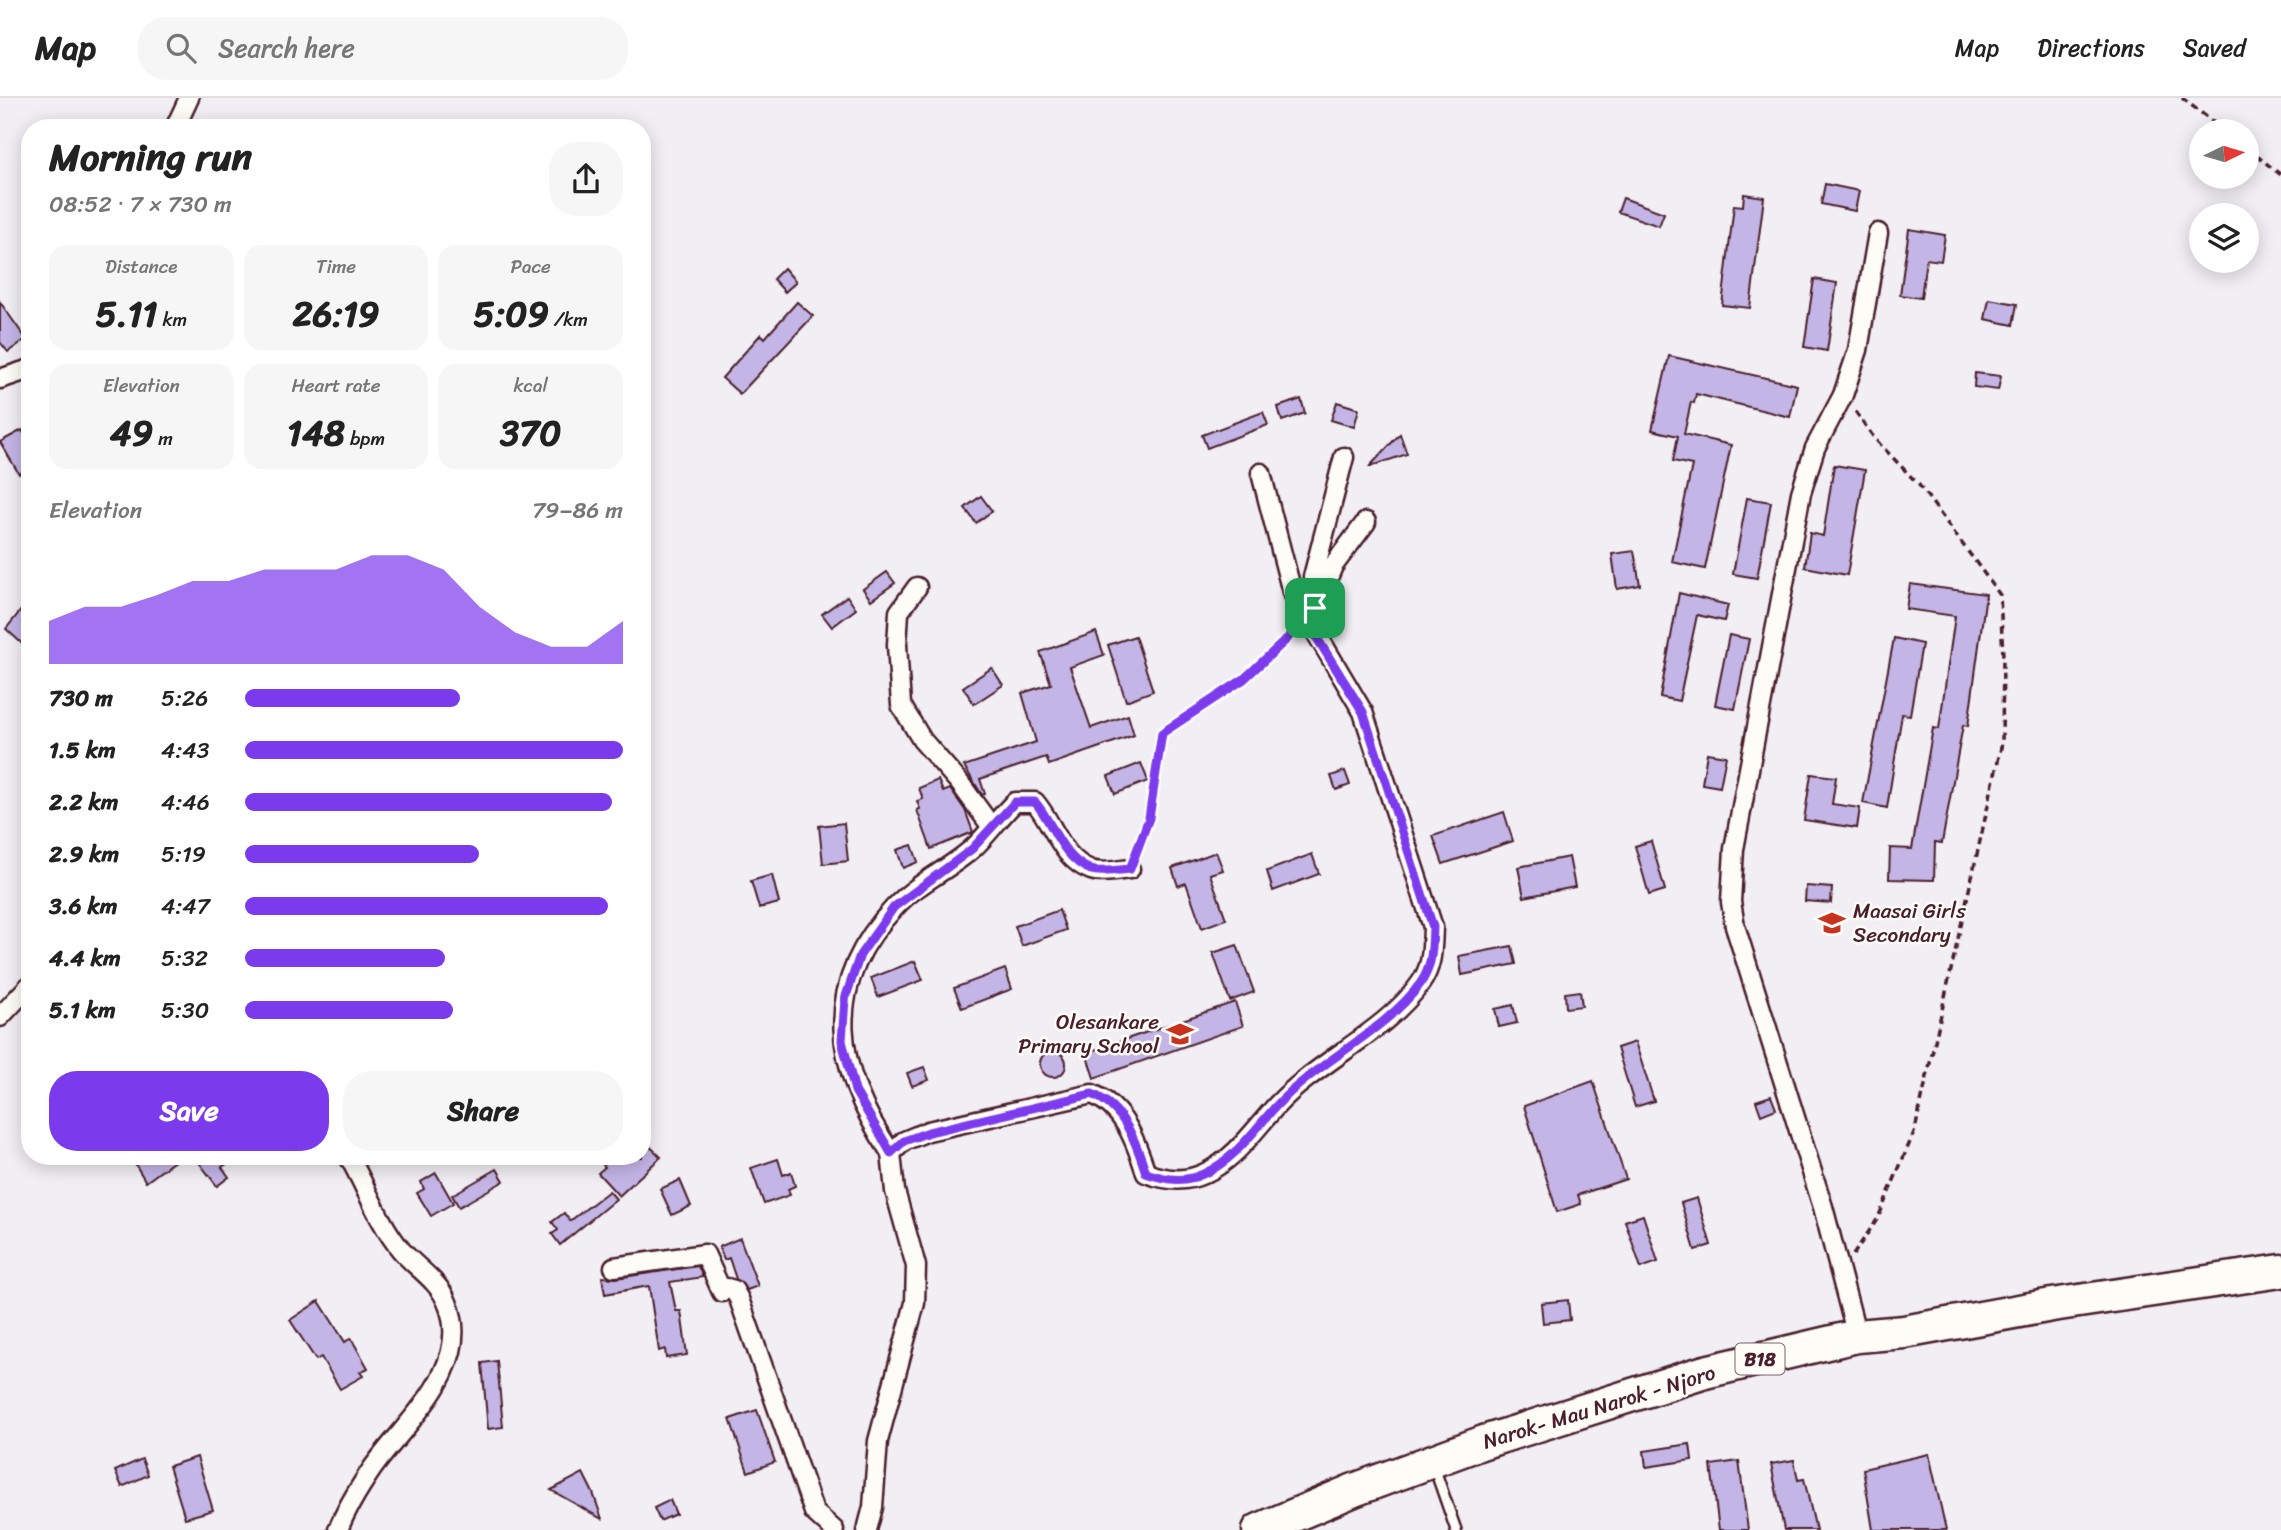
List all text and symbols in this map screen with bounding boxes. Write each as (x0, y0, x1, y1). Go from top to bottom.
search box (138, 17, 628, 80)
text: Map (35, 19, 96, 77)
text: Search here (218, 25, 355, 71)
text: Map (1955, 27, 1999, 69)
text: Directions (2037, 27, 2145, 69)
text: Saved (2183, 27, 2246, 69)
icon: search (162, 29, 200, 67)
north arrow (2189, 119, 2259, 189)
map controls (2189, 119, 2259, 273)
text: Morning run (49, 124, 252, 191)
button: share (549, 142, 623, 216)
text: 08:52 · 7 × 730 m (49, 184, 232, 225)
button: layers (2189, 203, 2259, 273)
text: Distance (105, 250, 177, 283)
text: Time (316, 250, 356, 283)
text: Pace (511, 250, 551, 283)
text: 5.11 (96, 283, 158, 345)
text: 26:19 (292, 283, 380, 345)
text: 5:09 (473, 283, 549, 345)
text: km (158, 303, 187, 336)
text: /km (549, 303, 588, 336)
text: Elevation (103, 369, 180, 402)
text: Heart rate (291, 369, 381, 402)
text: kcal (513, 369, 548, 402)
text: 49 (110, 402, 153, 464)
text: 148 (287, 402, 345, 464)
text: 370 (500, 402, 561, 464)
text: m (153, 422, 173, 455)
text: bpm (345, 422, 385, 455)
text: Elevation (49, 490, 142, 531)
text: 79–86 m (532, 490, 623, 531)
pin (1285, 578, 1345, 638)
icon: arrive (1296, 589, 1334, 627)
text: 730 m (49, 678, 113, 719)
text: 5:26 (161, 678, 208, 719)
text: 1.5 km (49, 730, 116, 771)
text: 4:43 (161, 730, 209, 771)
text: 2.2 km (49, 782, 118, 823)
text: 4:46 (161, 782, 210, 823)
text: 2.9 km (49, 834, 119, 875)
text: 5:19 (161, 834, 206, 875)
text: 3.6 km (49, 886, 118, 927)
text: 4:47 (161, 886, 210, 927)
place label: Maasai Girls Secondary (1853, 892, 1966, 954)
school or university icon: Maasai Girls Secondary (1817, 908, 1847, 938)
text: 4.4 km (49, 938, 121, 979)
text: 5:32 (161, 938, 208, 979)
text: 5.1 km (49, 990, 116, 1031)
text: 5:30 (161, 990, 209, 1031)
place label: Olesankare Primary School (1018, 1003, 1160, 1065)
school or university icon: Olesankare Primary School (1165, 1019, 1195, 1049)
button: Save (49, 1071, 329, 1151)
button: Share (343, 1071, 623, 1151)
road number: B18 (1736, 1344, 1784, 1374)
street label: Narok- Mau Narok - Njoro (1478, 1353, 1721, 1461)

